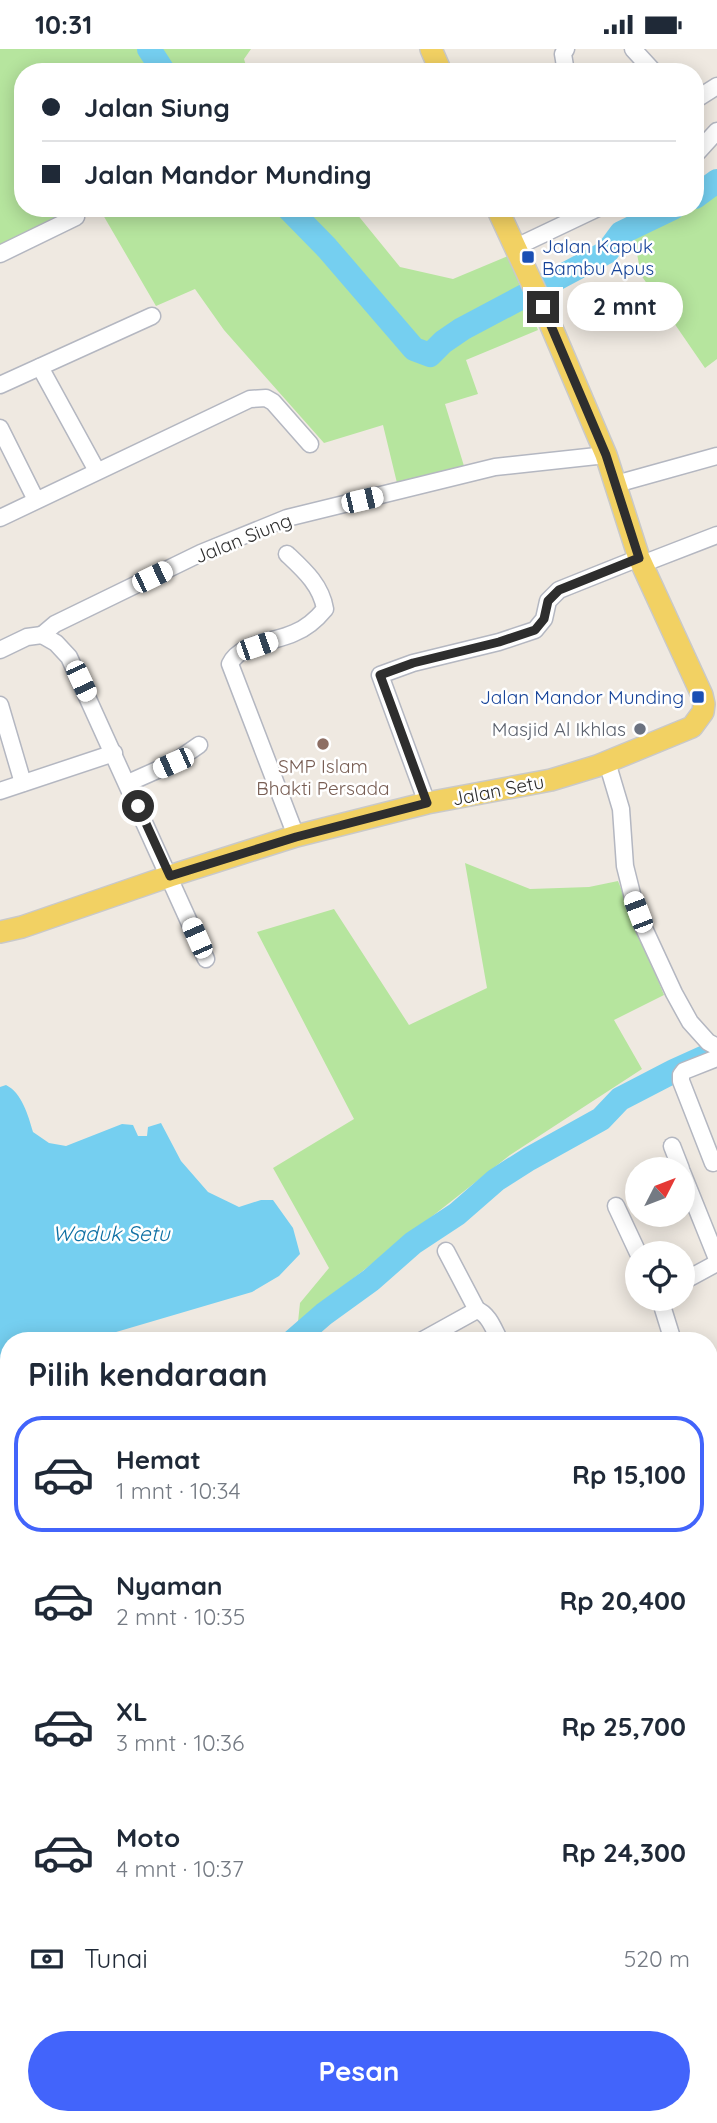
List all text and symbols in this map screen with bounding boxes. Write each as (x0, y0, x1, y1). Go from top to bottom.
text: 10:31 (35, 8, 92, 41)
text: Jalan Siung (84, 91, 230, 124)
text: Jalan Mandor Munding (84, 158, 372, 191)
place label: Jalan Kapuk Bambu Apus (542, 234, 654, 280)
marker: Jalan Kapuk Bambu Apus (520, 249, 536, 265)
callout: 2 mnt (568, 282, 683, 331)
route end (527, 291, 559, 323)
text: 2 mnt (593, 292, 657, 321)
car (340, 485, 385, 515)
street label: Jalan Siung (191, 508, 295, 568)
car (129, 558, 176, 596)
car (234, 629, 281, 663)
car (63, 658, 100, 704)
place label: Jalan Mandor Munding (480, 685, 684, 709)
marker: Jalan Mandor Munding (690, 689, 706, 705)
place label: Masjid Al Ikhlas (492, 717, 626, 741)
marker: Masjid Al Ikhlas (632, 721, 648, 737)
marker: SMP Islam Bhakti Persada (315, 736, 331, 752)
car (150, 745, 197, 781)
place label: SMP Islam Bhakti Persada (256, 754, 390, 800)
street label: Jalan Setu (450, 769, 546, 811)
route start (122, 790, 154, 822)
car (621, 889, 656, 935)
car (179, 915, 216, 961)
north arrow (625, 1157, 695, 1227)
map controls (625, 1157, 695, 1311)
water label: Waduk Setu (52, 1220, 171, 1246)
button: locate (625, 1241, 695, 1311)
text: Pilih kendaraan (28, 1354, 268, 1394)
icon: car (32, 1443, 95, 1506)
text: Hemat (116, 1443, 201, 1476)
text: Rp 15,100 (572, 1458, 686, 1491)
text: 1 mnt · 10:34 (116, 1476, 241, 1505)
icon: car (32, 1569, 95, 1632)
text: Nyaman (116, 1569, 223, 1602)
text: Rp 20,400 (559, 1584, 686, 1617)
text: 2 mnt · 10:35 (116, 1602, 245, 1631)
icon: car (32, 1695, 95, 1758)
text: XL (116, 1695, 148, 1728)
text: Rp 25,700 (561, 1710, 686, 1743)
text: 3 mnt · 10:36 (116, 1728, 244, 1757)
icon: car (32, 1821, 95, 1884)
text: Moto (116, 1821, 180, 1854)
text: Rp 24,300 (561, 1836, 686, 1869)
text: 4 mnt · 10:37 (116, 1854, 244, 1883)
icon: cash (28, 1940, 66, 1978)
text: Tunai (84, 1942, 148, 1975)
text: 520 m (624, 1944, 690, 1973)
button: Pesan (28, 2031, 690, 2111)

